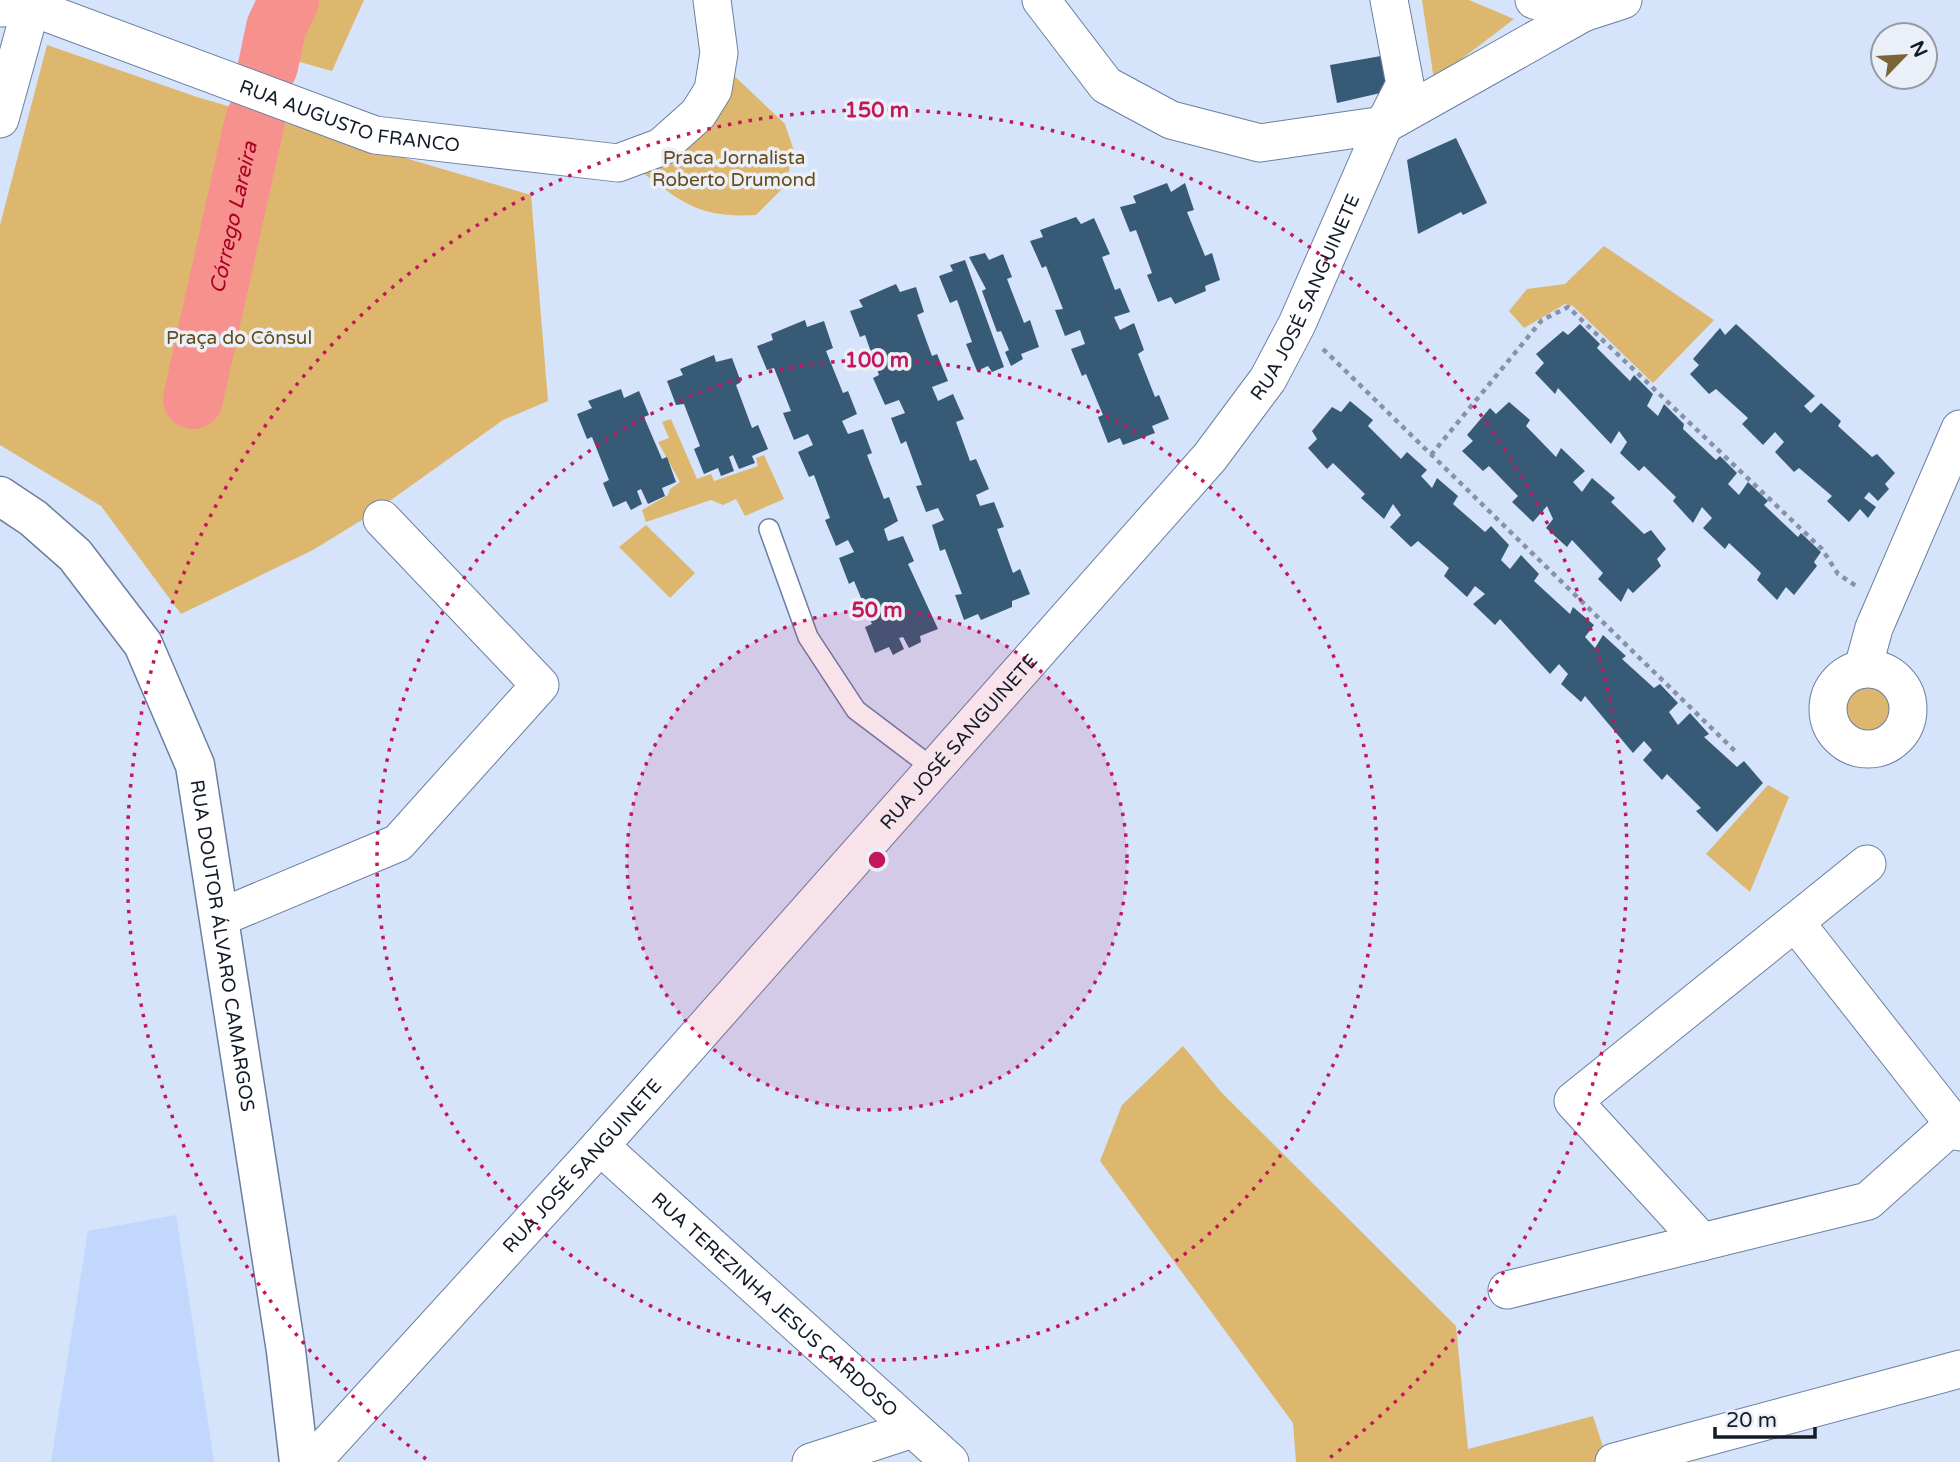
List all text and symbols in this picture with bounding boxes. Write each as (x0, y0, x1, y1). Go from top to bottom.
north arrow (1869, 21, 1939, 91)
text: N (1905, 38, 1932, 61)
street label: RUA AUGUSTO FRANCO (236, 76, 461, 157)
text: 150 m (845, 98, 909, 123)
water label: Córrego Lareira (205, 138, 263, 296)
park label: Praca Jornalista Roberto Drumond (652, 147, 816, 191)
street label: RUA JOSÉ SANGUINETE (1246, 191, 1364, 405)
park label: Praça do Cônsul (166, 327, 312, 349)
text: 100 m (845, 348, 909, 373)
text: 50 m (851, 598, 903, 623)
street label: RUA JOSÉ SANGUINETE (876, 650, 1042, 834)
street label: RUA DOUTOR ÁLVARO CAMARGOS (185, 778, 259, 1113)
centre of rings (865, 848, 889, 872)
street label: RUA JOSÉ SANGUINETE (499, 1075, 666, 1257)
street label: RUA TEREZINHA JESUS CARDOSO (647, 1188, 902, 1422)
scale bar (1715, 1396, 1815, 1440)
text: 20 m (1726, 1408, 1777, 1433)

